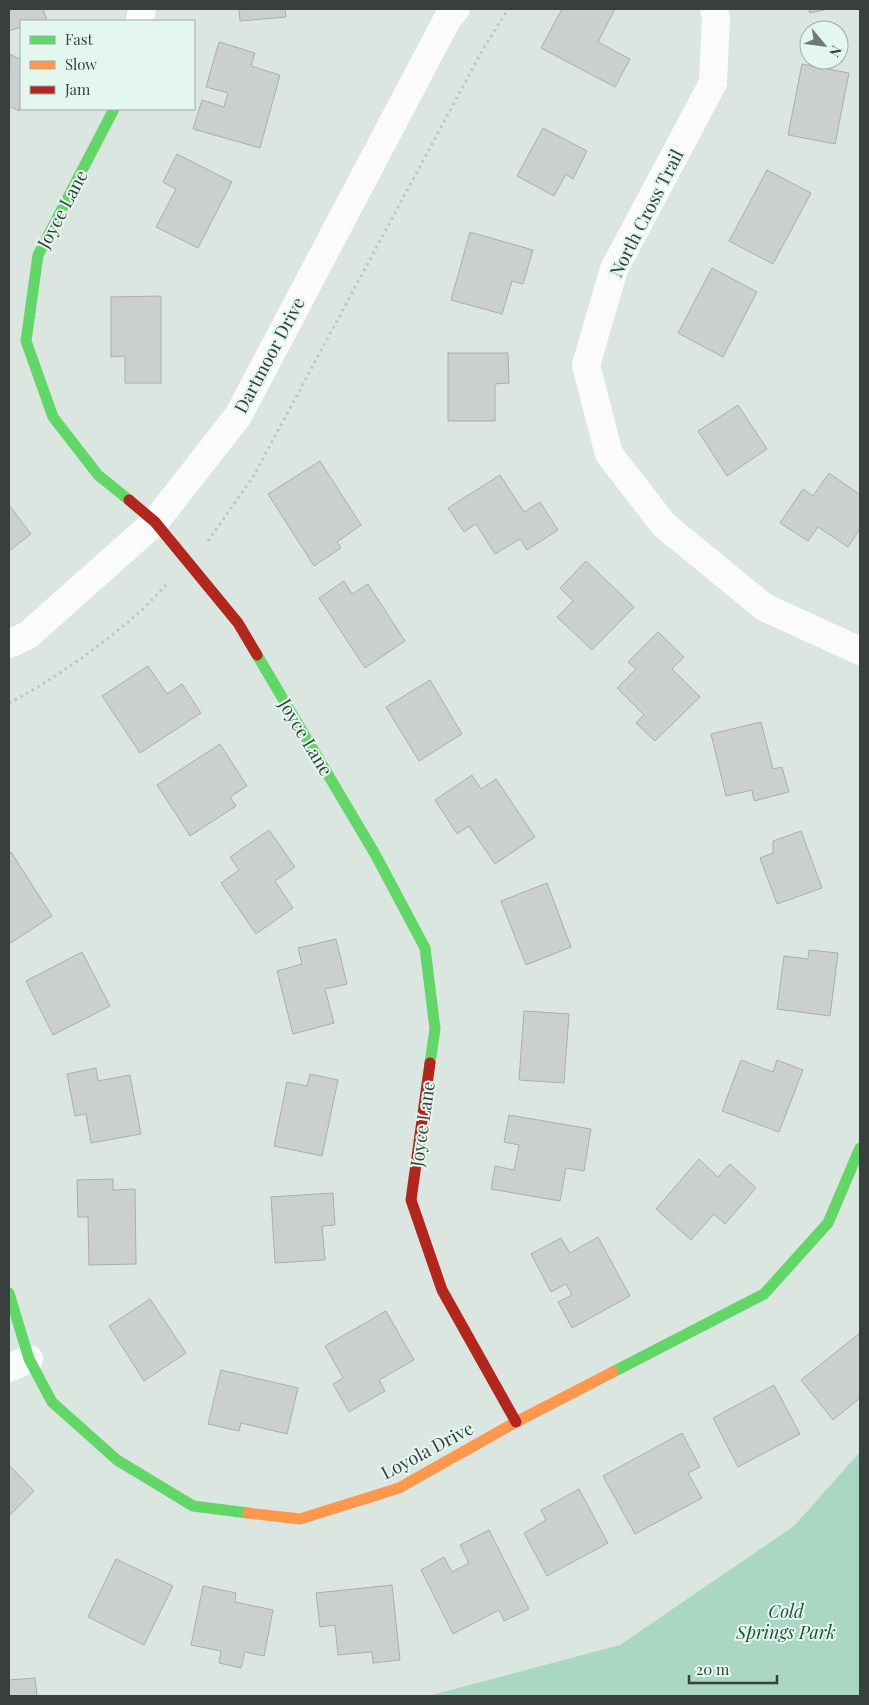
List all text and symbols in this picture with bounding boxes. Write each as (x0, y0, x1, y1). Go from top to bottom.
legend (20, 20, 195, 110)
north arrow (799, 20, 849, 70)
text: Fast (65, 29, 94, 49)
text: N (825, 43, 847, 61)
text: Slow (65, 54, 97, 74)
text: Jam (64, 79, 91, 99)
street label: North Cross Trail (603, 145, 689, 281)
street label: Joyce Lane (31, 165, 93, 253)
street label: Dartmoor Drive (228, 293, 310, 417)
street label: Joyce Lane (273, 693, 338, 780)
street label: Joyce Lane (404, 1080, 440, 1169)
street label: Loyola Drive (377, 1416, 477, 1484)
park label: Cold Springs Park (735, 1599, 836, 1644)
scale bar (689, 1652, 776, 1684)
text: 20 m (696, 1659, 730, 1679)

